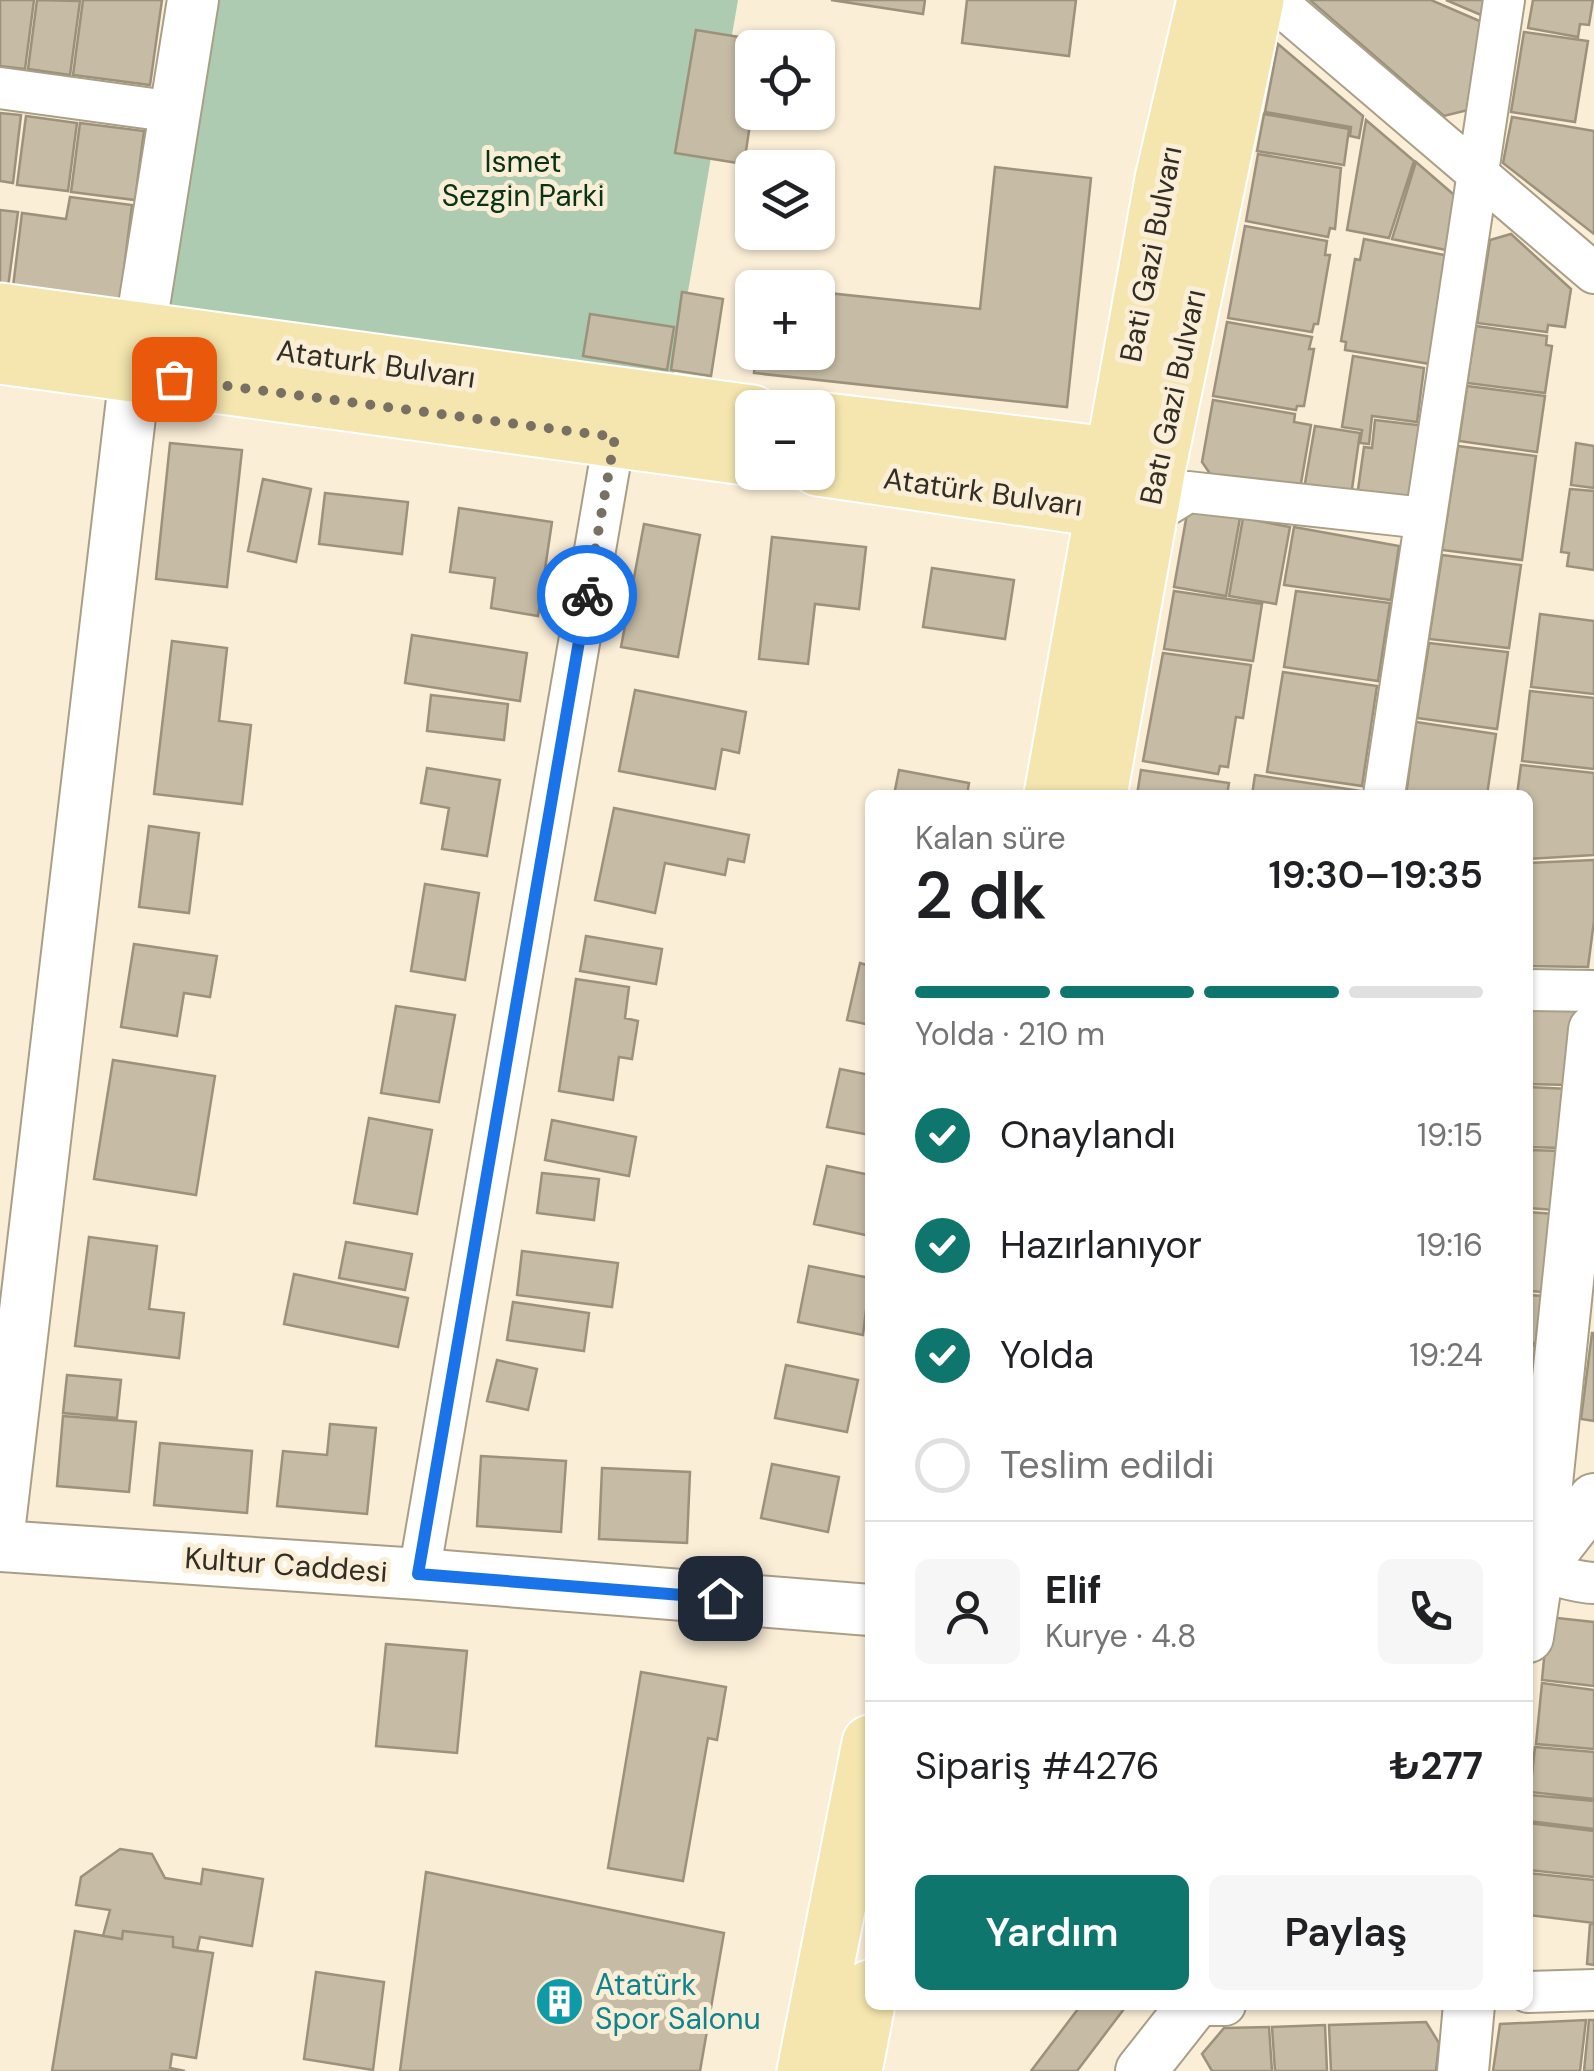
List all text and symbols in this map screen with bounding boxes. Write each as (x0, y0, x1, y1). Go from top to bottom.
map controls (735, 30, 835, 490)
button: locate (735, 30, 835, 130)
park label: Ismet Sezgin Parki (442, 142, 604, 215)
street label: Bati Gazi Bulvarı (1110, 143, 1191, 365)
button: layers (735, 150, 835, 250)
button: + (735, 270, 835, 370)
street label: Batı Gazi Bulvarı (1131, 286, 1214, 508)
street label: Ataturk Bulvarı (274, 330, 478, 397)
pin (132, 337, 217, 422)
icon: bag (147, 352, 202, 407)
button: − (735, 390, 835, 490)
street label: Atatürk Bulvarı (881, 458, 1085, 525)
courier (537, 545, 637, 645)
icon: bike (560, 568, 615, 623)
text: Kalan süre (915, 817, 1066, 859)
text: 19:30–19:35 (1269, 850, 1483, 900)
text: 2 dk (915, 854, 1047, 938)
text: Yolda · 210 m (915, 1013, 1105, 1055)
icon: check (915, 1108, 970, 1163)
text: Onaylandı (1000, 1110, 1176, 1160)
text: 19:15 (1417, 1114, 1483, 1156)
icon: check (915, 1218, 970, 1273)
text: Hazırlanıyor (1000, 1220, 1202, 1270)
text: 19:16 (1416, 1224, 1483, 1266)
icon: check (915, 1328, 970, 1383)
text: Yolda (1000, 1330, 1094, 1380)
text: 19:24 (1409, 1334, 1483, 1376)
text: Teslim edildi (1000, 1440, 1214, 1490)
street label: Kultur Caddesi (183, 1538, 389, 1591)
pin (678, 1556, 763, 1641)
button: person (915, 1559, 1020, 1664)
button: phone (1378, 1559, 1483, 1664)
text: Elif (1045, 1565, 1102, 1615)
icon: home (693, 1571, 748, 1626)
text: Kurye · 4.8 (1045, 1615, 1196, 1657)
text: Sipariş #4276 (915, 1741, 1160, 1791)
text: ₺277 (1389, 1741, 1483, 1791)
button: Yardım (915, 1875, 1189, 1990)
button: Paylaş (1209, 1875, 1483, 1990)
place label: Atatürk Spor Salonu (595, 1965, 761, 2038)
building icon: Atatürk Spor Salonu (534, 1976, 586, 2028)

